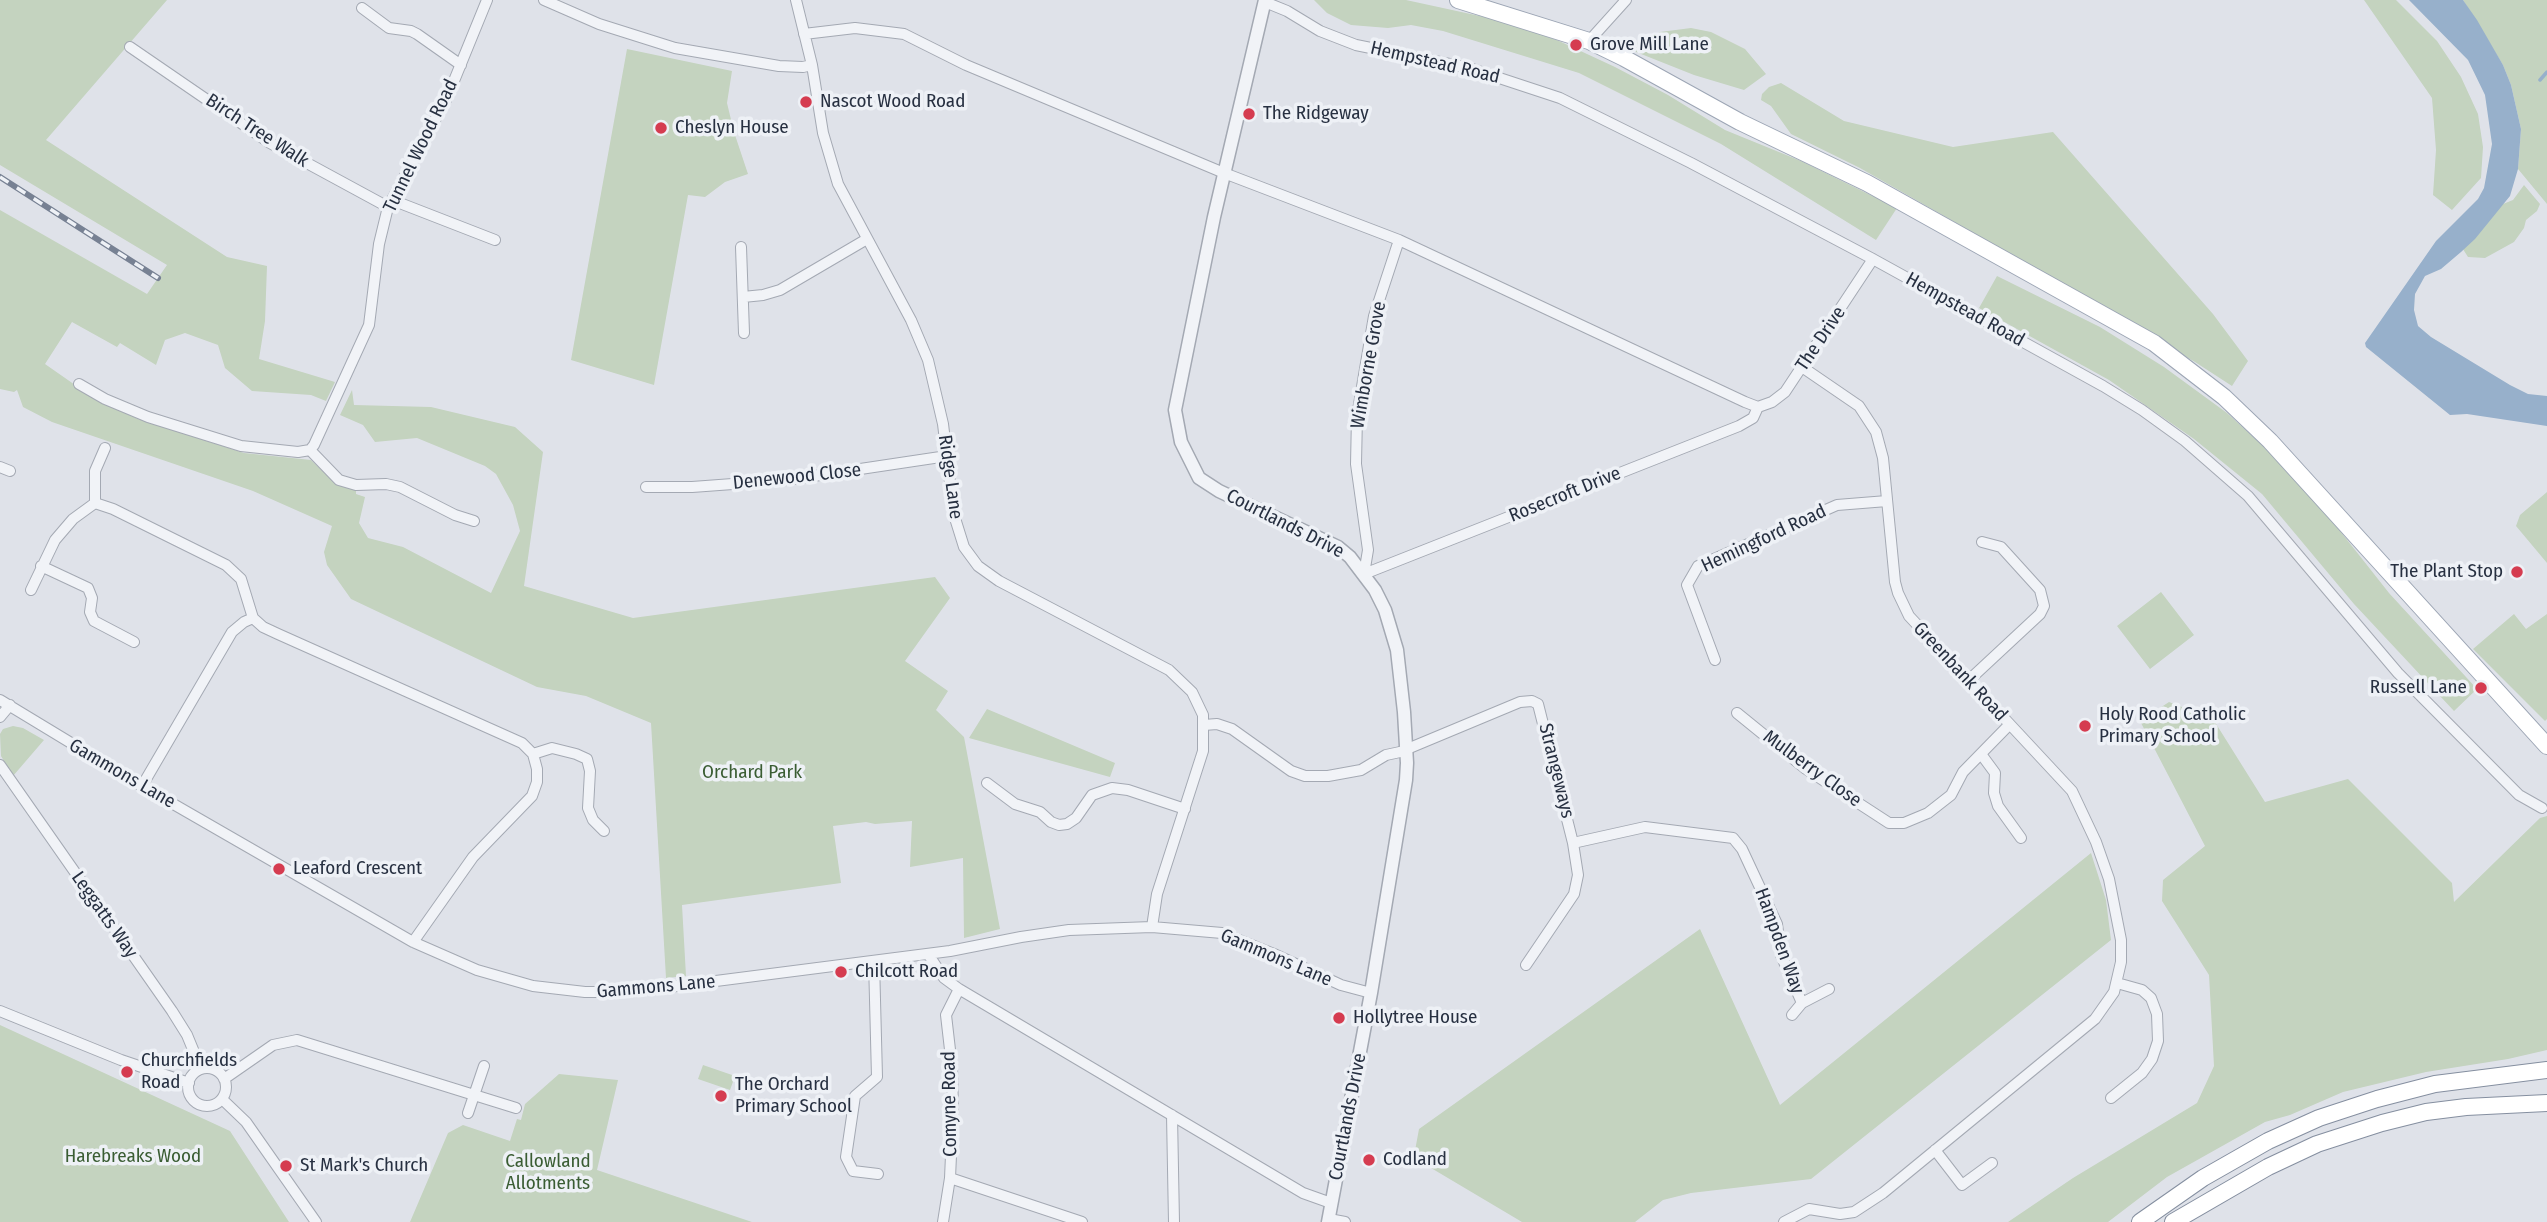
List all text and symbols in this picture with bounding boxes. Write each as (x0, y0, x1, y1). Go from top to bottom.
place label: Grove Mill Lane (1590, 34, 1709, 56)
street label: Hempstead Road (1368, 37, 1502, 89)
marker: Grove Mill Lane (1568, 37, 1584, 53)
street label: Tunnel Wood Road (379, 76, 463, 216)
street label: Birch Tree Walk (201, 89, 313, 173)
place label: Nascot Wood Road (820, 91, 965, 113)
marker: Nascot Wood Road (798, 94, 814, 110)
place label: The Ridgeway (1263, 103, 1369, 125)
marker: The Ridgeway (1241, 106, 1257, 122)
place label: Cheslyn House (675, 117, 789, 139)
marker: Cheslyn House (653, 120, 669, 136)
street label: Hempstead Road (1902, 268, 2028, 352)
street label: Wimborne Grove (1347, 300, 1391, 430)
street label: The Drive (1791, 302, 1851, 376)
street label: Ridge Lane (933, 433, 967, 521)
street label: Denewood Close (732, 459, 862, 495)
street label: Rosecroft Drive (1506, 462, 1624, 528)
street label: Courtlands Drive (1222, 485, 1348, 563)
street label: Hemingford Road (1698, 500, 1830, 578)
place label: The Plant Stop (2390, 561, 2503, 583)
marker: The Plant Stop (2509, 564, 2525, 580)
street label: Greenbank Road (1908, 618, 2012, 726)
place label: Russell Lane (2370, 677, 2467, 699)
marker: Russell Lane (2473, 680, 2489, 696)
place label: Holy Rood Catholic Primary School (2099, 704, 2246, 748)
marker: Holy Rood Catholic Primary School (2077, 718, 2093, 734)
street label: Strangeways (1533, 721, 1579, 821)
street label: Mulberry Close (1758, 726, 1866, 812)
street label: Gammons Lane (65, 734, 179, 814)
park label: Orchard Park (702, 762, 802, 784)
place label: Leaford Crescent (293, 858, 422, 880)
marker: Leaford Crescent (271, 861, 287, 877)
street label: Leggatts Way (66, 867, 142, 963)
street label: Hampden Way (1749, 885, 1809, 997)
street label: Gammons Lane (1217, 924, 1335, 992)
place label: Chilcott Road (855, 961, 958, 983)
marker: Chilcott Road (833, 964, 849, 980)
street label: Gammons Lane (596, 970, 716, 1004)
place label: Hollytree House (1353, 1007, 1477, 1029)
marker: Hollytree House (1331, 1010, 1347, 1026)
place label: Churchfields Road (141, 1050, 237, 1094)
street label: Comyne Road (938, 1051, 962, 1157)
street label: Courtlands Drive (1324, 1051, 1372, 1183)
marker: Churchfields Road (119, 1064, 135, 1080)
place label: The Orchard Primary School (735, 1074, 852, 1118)
marker: The Orchard Primary School (713, 1088, 729, 1104)
park label: Harebreaks Wood (65, 1146, 201, 1168)
place label: Codland (1383, 1149, 1447, 1171)
park label: Callowland Allotments (505, 1151, 591, 1195)
marker: Codland (1361, 1152, 1377, 1168)
place label: St Mark's Church (300, 1155, 428, 1177)
marker: St Mark's Church (278, 1158, 294, 1174)

